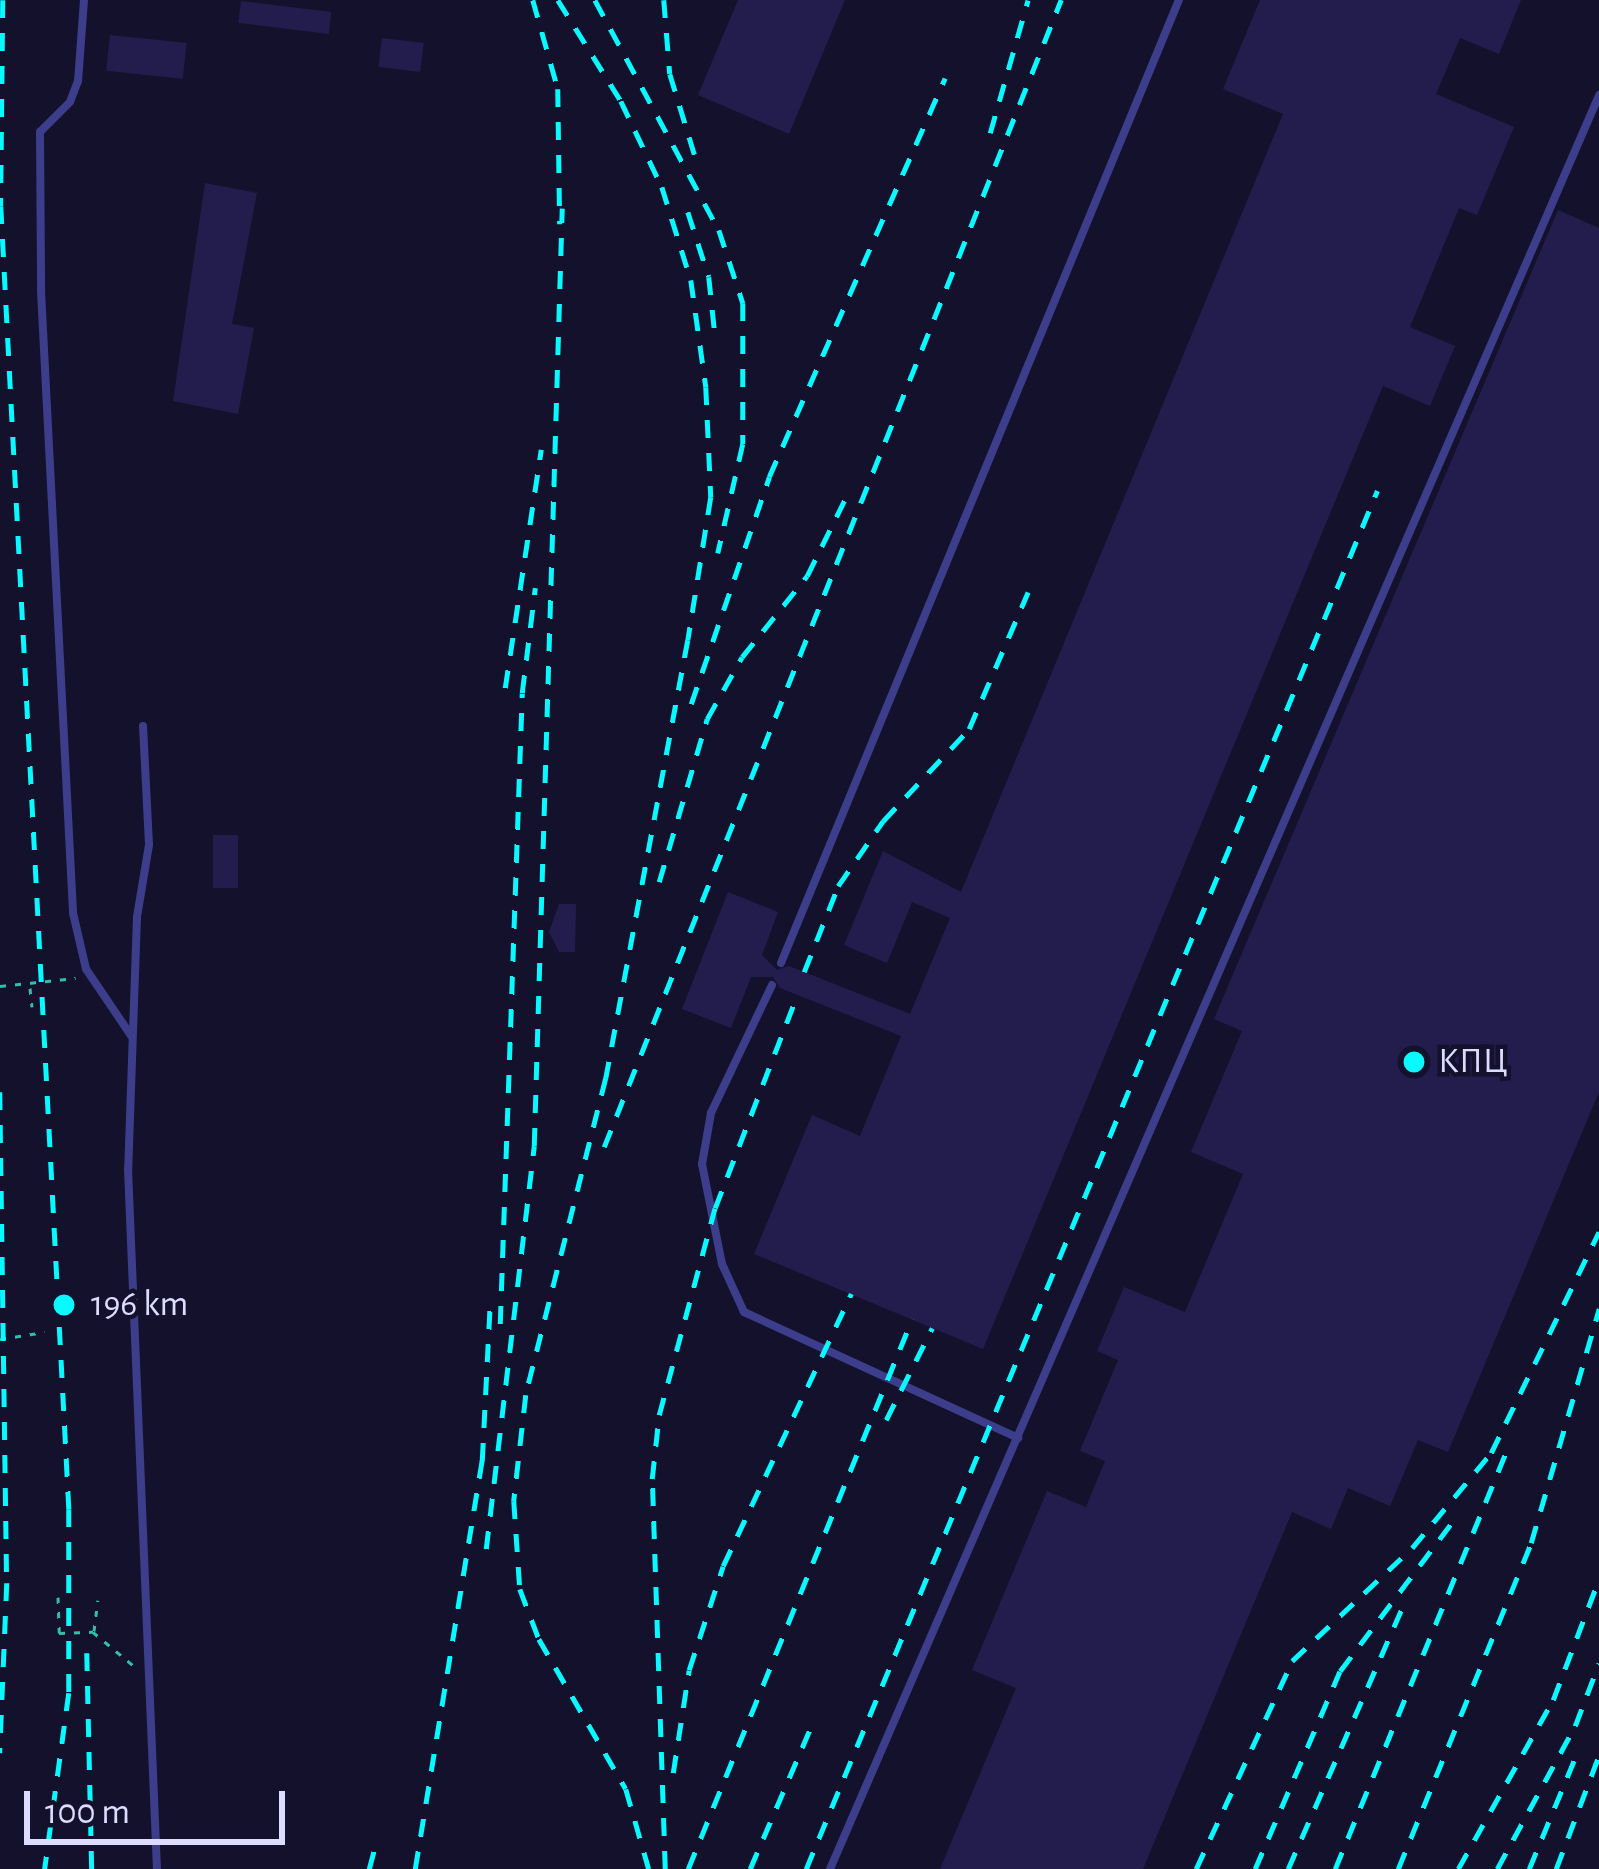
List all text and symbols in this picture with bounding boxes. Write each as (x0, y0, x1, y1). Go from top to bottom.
place label: КПЦ (1438, 1040, 1508, 1084)
marker: КПЦ (1401, 1049, 1427, 1075)
place label: 196 km (91, 1283, 188, 1327)
marker: 196 km (48, 1289, 80, 1321)
scale bar (30, 1767, 291, 1841)
text: 100 m (45, 1794, 130, 1830)

